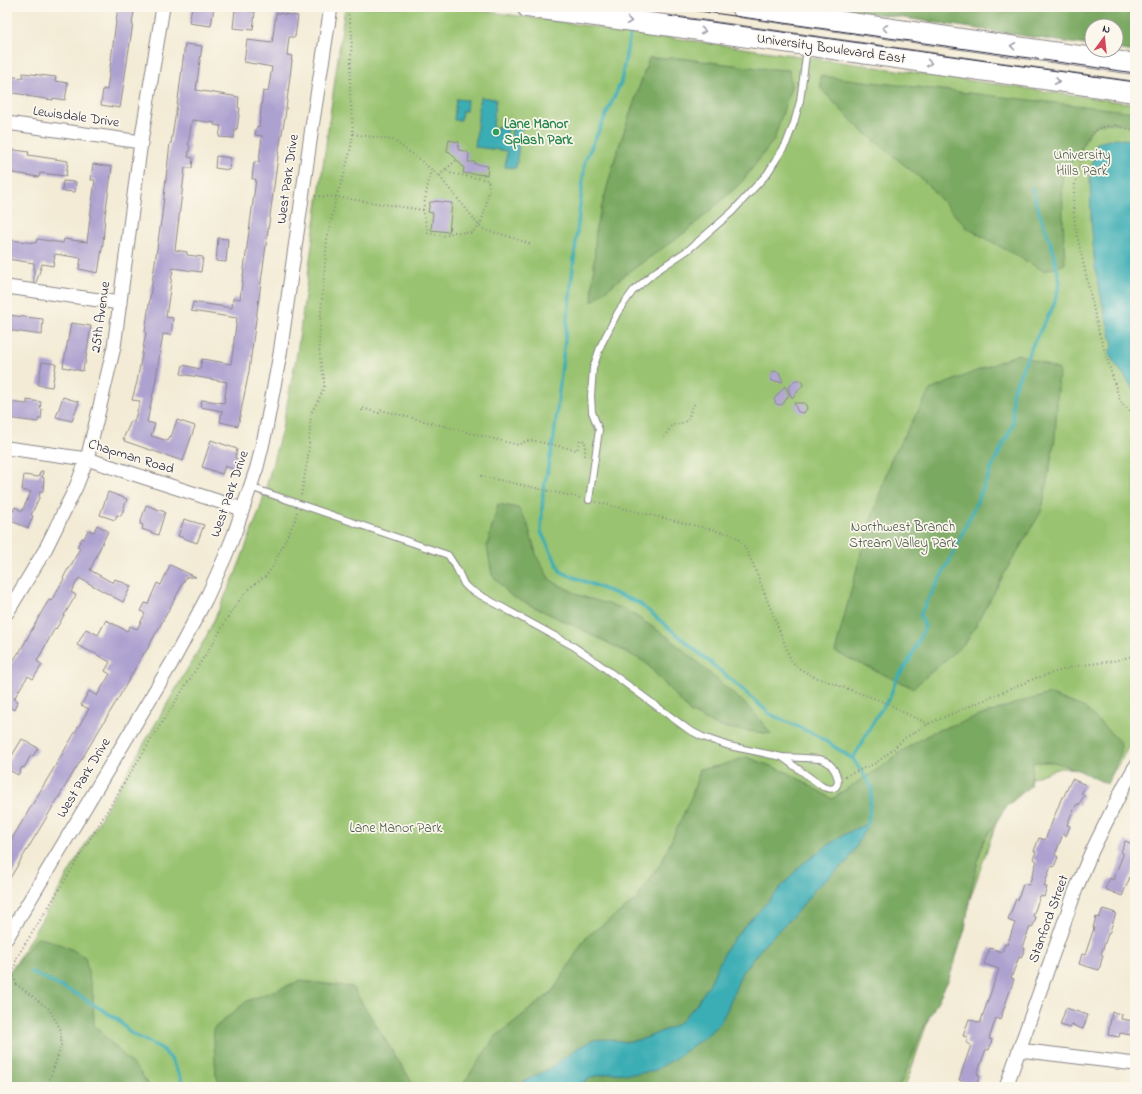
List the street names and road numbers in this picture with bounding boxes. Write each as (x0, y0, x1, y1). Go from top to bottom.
street label: University Boulevard East (755, 28, 907, 71)
street label: Lewisdale Drive (31, 101, 121, 134)
street label: West Park Drive (271, 132, 305, 225)
street label: 25th Avenue (86, 279, 116, 354)
street label: Chapman Road (85, 434, 177, 480)
street label: West Park Drive (205, 447, 255, 540)
street label: West Park Drive (52, 733, 117, 822)
street label: Stanford Street (1023, 872, 1075, 966)

